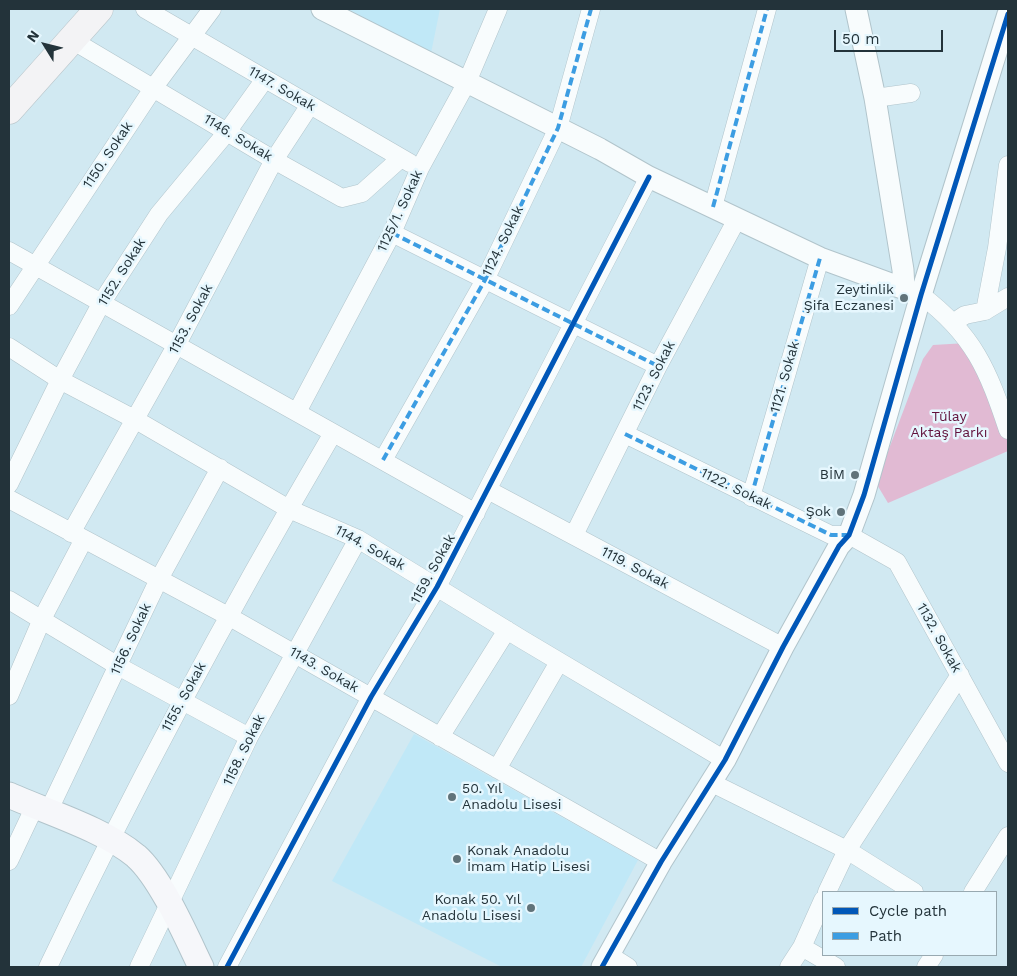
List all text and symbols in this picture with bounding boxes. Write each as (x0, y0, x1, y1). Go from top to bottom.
north arrow (20, 20, 70, 70)
scale bar (837, 20, 946, 52)
text: N (23, 27, 42, 45)
text: 50 m (842, 30, 879, 48)
street label: 1147. Sokak (245, 63, 319, 115)
street label: 1146. Sokak (200, 111, 276, 165)
street label: 1150. Sokak (80, 118, 136, 192)
street label: 1125/1. Sokak (374, 167, 426, 255)
street label: 1124. Sokak (479, 203, 527, 279)
street label: 1152. Sokak (95, 235, 149, 309)
street label: 1153. Sokak (166, 281, 216, 357)
place label: Zeytinlik Şifa Eczanesi (804, 282, 894, 314)
marker: Zeytinlik Şifa Eczanesi (898, 292, 910, 304)
street label: 1123. Sokak (629, 338, 679, 414)
street label: 1121. Sokak (767, 339, 803, 415)
park label: Tülay Aktaş Parkı (911, 409, 987, 442)
street label: 1122. Sokak (698, 465, 774, 513)
place label: BİM (820, 467, 845, 483)
marker: BİM (849, 469, 861, 481)
place label: Şok (806, 504, 831, 520)
marker: Şok (835, 506, 847, 518)
street label: 1144. Sokak (332, 522, 408, 574)
street label: 1159. Sokak (407, 531, 459, 607)
street label: 1119. Sokak (598, 543, 672, 593)
street label: 1132. Sokak (913, 600, 965, 676)
street label: 1156. Sokak (107, 601, 155, 677)
street label: 1143. Sokak (286, 643, 362, 697)
street label: 1155. Sokak (158, 659, 210, 735)
street label: 1158. Sokak (220, 712, 268, 788)
place label: 50. Yıl Anadolu Lisesi (462, 781, 561, 814)
marker: 50. Yıl Anadolu Lisesi (446, 791, 458, 803)
place label: Konak Anadolu İmam Hatip Lisesi (467, 843, 590, 876)
marker: Konak Anadolu İmam Hatip Lisesi (451, 853, 463, 865)
legend (822, 891, 997, 956)
place label: Konak 50. Yıl Anadolu Lisesi (422, 892, 521, 924)
marker: Konak 50. Yıl Anadolu Lisesi (525, 902, 537, 914)
text: Cycle path (869, 902, 947, 920)
text: Path (869, 927, 902, 945)

